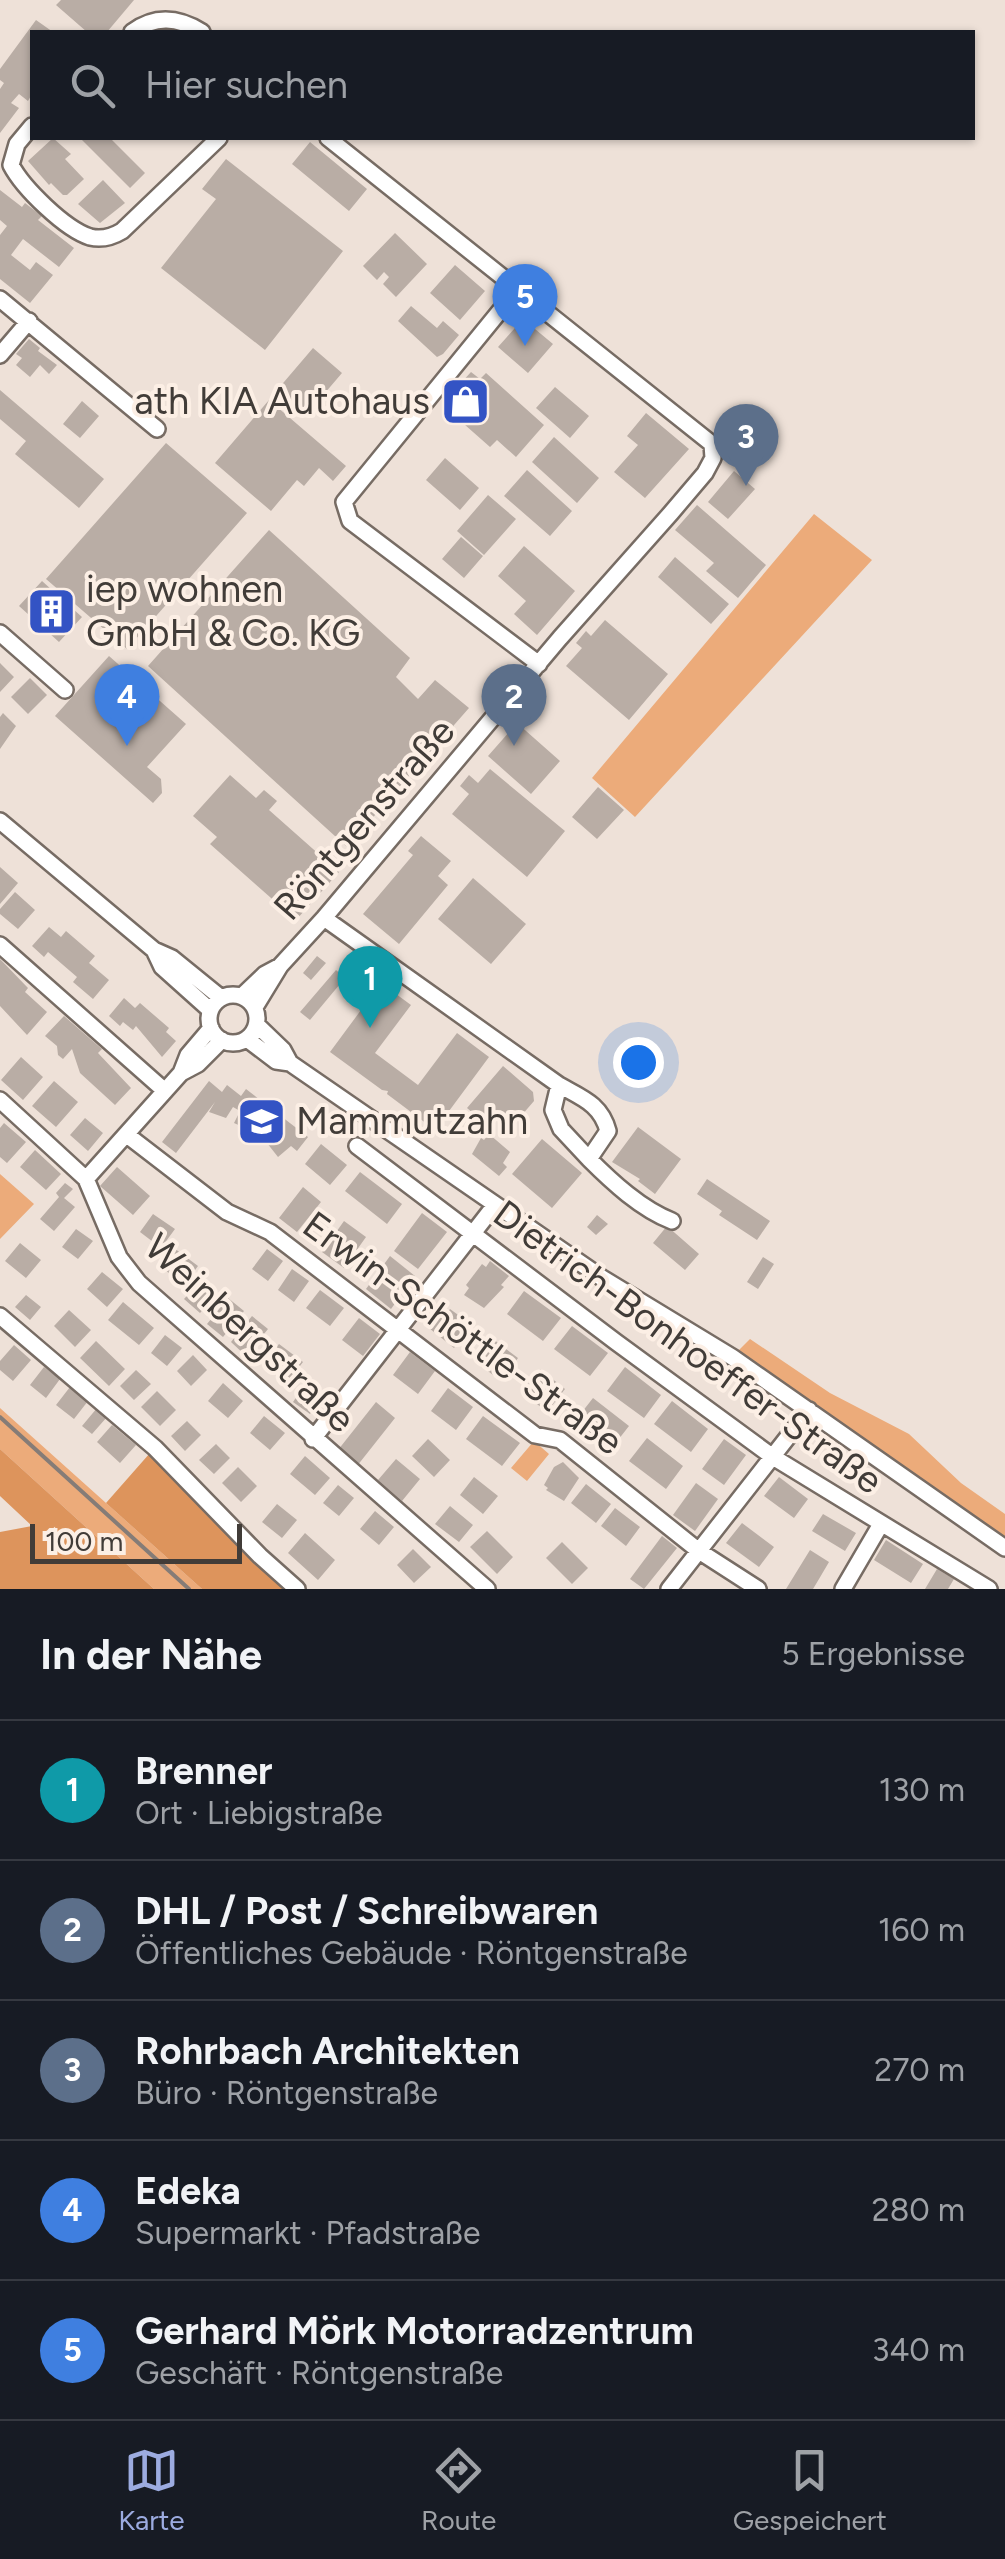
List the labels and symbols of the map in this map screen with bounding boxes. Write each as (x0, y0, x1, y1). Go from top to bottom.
pin: 5 (492, 264, 558, 346)
shop icon: ath KIA Autohaus (439, 375, 491, 427)
place label: ath KIA Autohaus (134, 378, 430, 424)
pin: 3 (714, 404, 778, 486)
place label: iep wohnen GmbH & Co. KG (86, 566, 360, 656)
building icon: iep wohnen GmbH & Co. KG (25, 585, 77, 637)
pin: 4 (94, 664, 160, 746)
pin: 2 (482, 664, 546, 746)
street label: Röntgenstraße (264, 709, 464, 929)
pin: 1 (338, 946, 402, 1028)
your location (613, 1037, 664, 1088)
school or university icon: Mammutzahn (235, 1095, 287, 1147)
place label: Mammutzahn (296, 1098, 528, 1144)
street label: Dietrich-Bonhoeffer-Straße (485, 1190, 891, 1504)
street label: Erwin-Schöttle-Straße (294, 1202, 632, 1464)
street label: Weinbergstraße (135, 1224, 365, 1442)
scale bar (30, 1519, 242, 1564)

